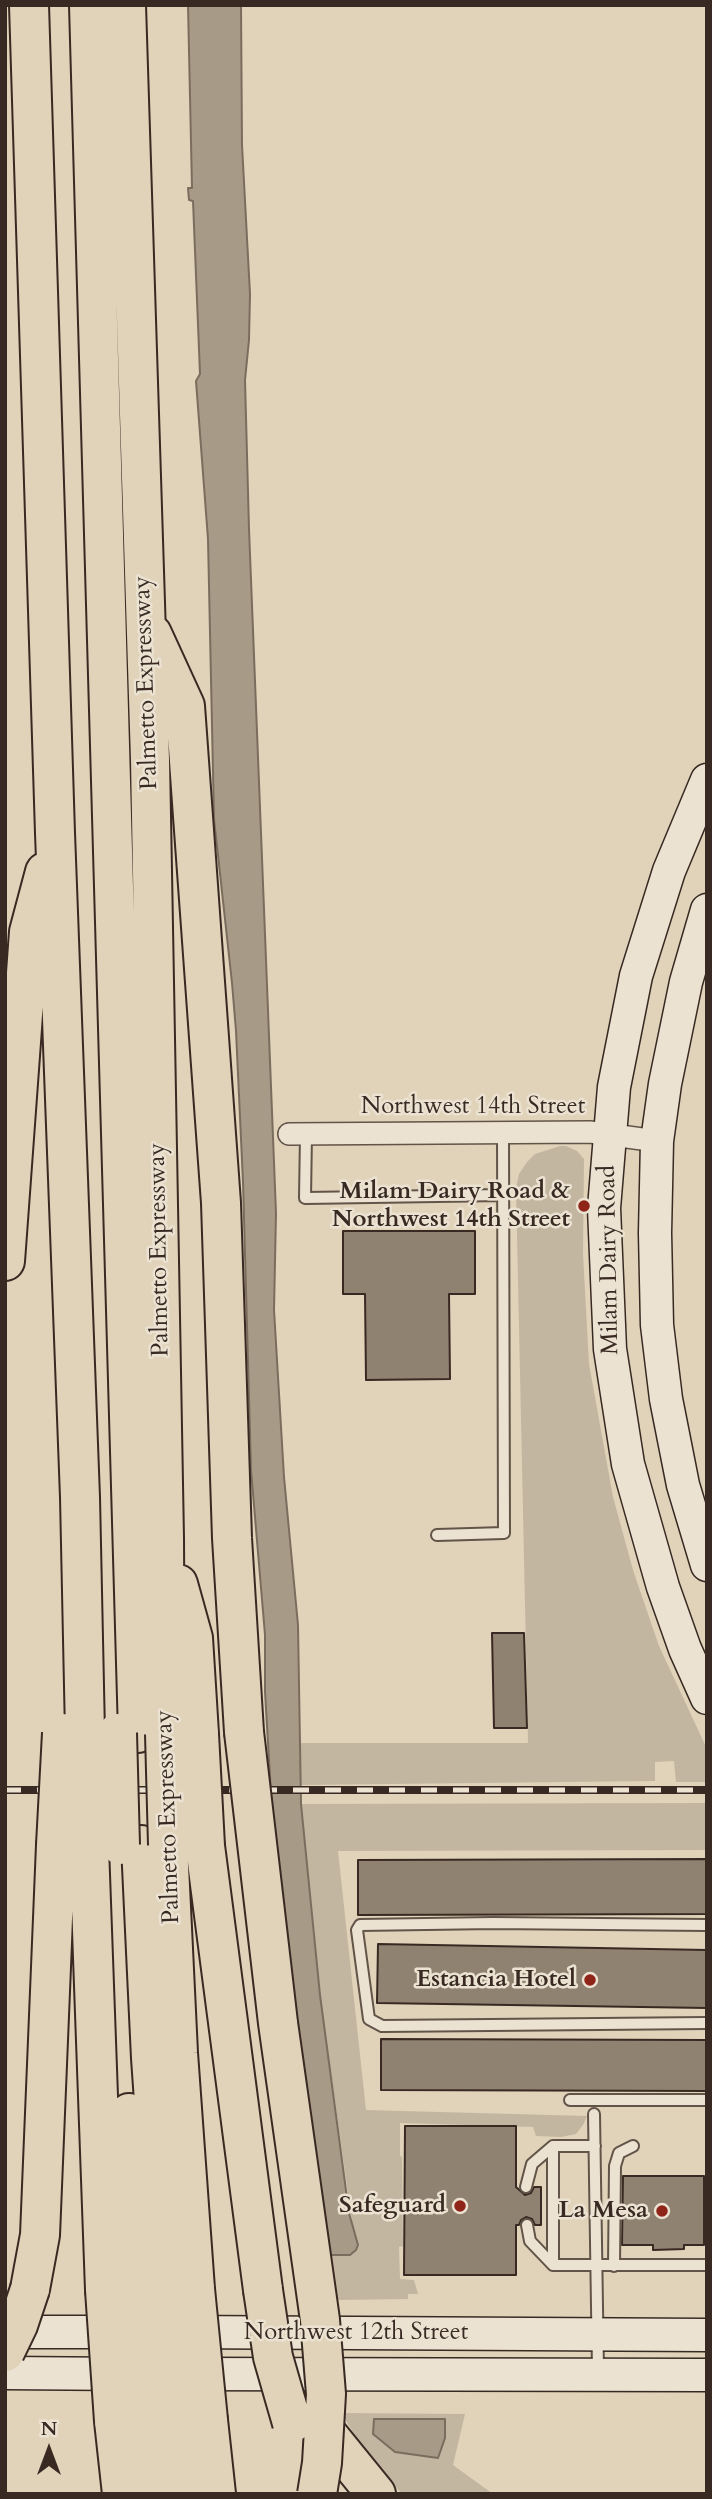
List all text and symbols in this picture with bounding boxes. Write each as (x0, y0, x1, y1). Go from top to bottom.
street label: Palmetto Expressway (129, 576, 165, 790)
street label: Northwest 14th Street (361, 1093, 585, 1121)
street label: Palmetto Expressway (144, 1143, 176, 1357)
street label: Milam Dairy Road (594, 1165, 626, 1355)
place label: Milam Dairy Road & Northwest 14th Street (332, 1178, 570, 1234)
marker: Milam Dairy Road & Northwest 14th Street (576, 1198, 592, 1214)
street label: Palmetto Expressway (151, 1710, 187, 1924)
place label: Estancia Hotel (416, 1966, 576, 1994)
marker: Estancia Hotel (582, 1972, 598, 1988)
place label: Safeguard (339, 2192, 446, 2220)
place label: La Mesa (558, 2197, 648, 2225)
marker: Safeguard (452, 2198, 468, 2214)
marker: La Mesa (654, 2203, 670, 2219)
street label: Northwest 12th Street (244, 2319, 468, 2347)
north arrow (14, 2415, 84, 2485)
text: N (41, 2416, 57, 2442)

